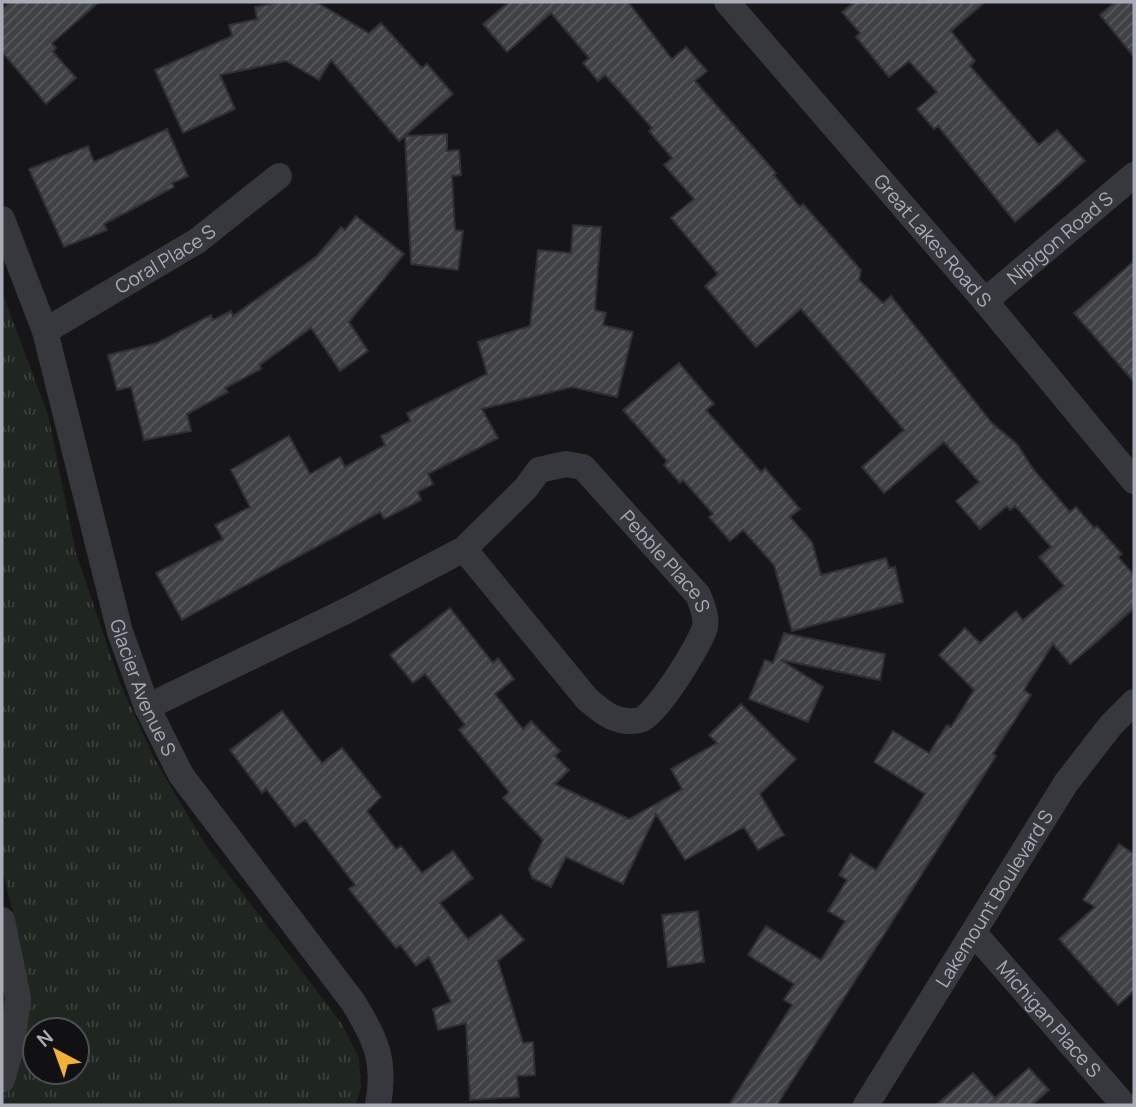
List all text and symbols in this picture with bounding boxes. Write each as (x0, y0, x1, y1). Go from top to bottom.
street label: Great Lakes Road S (868, 168, 998, 313)
street label: Nipigon Road S (1001, 185, 1119, 290)
street label: Coral Place S (110, 218, 221, 300)
street label: Pebble Place S (615, 504, 717, 616)
street label: Glacier Avenue S (104, 616, 182, 760)
street label: Lakemount Boulevard S (929, 805, 1059, 992)
street label: Michigan Place S (991, 955, 1107, 1083)
north arrow (21, 1016, 91, 1086)
text: N (31, 1024, 59, 1052)

